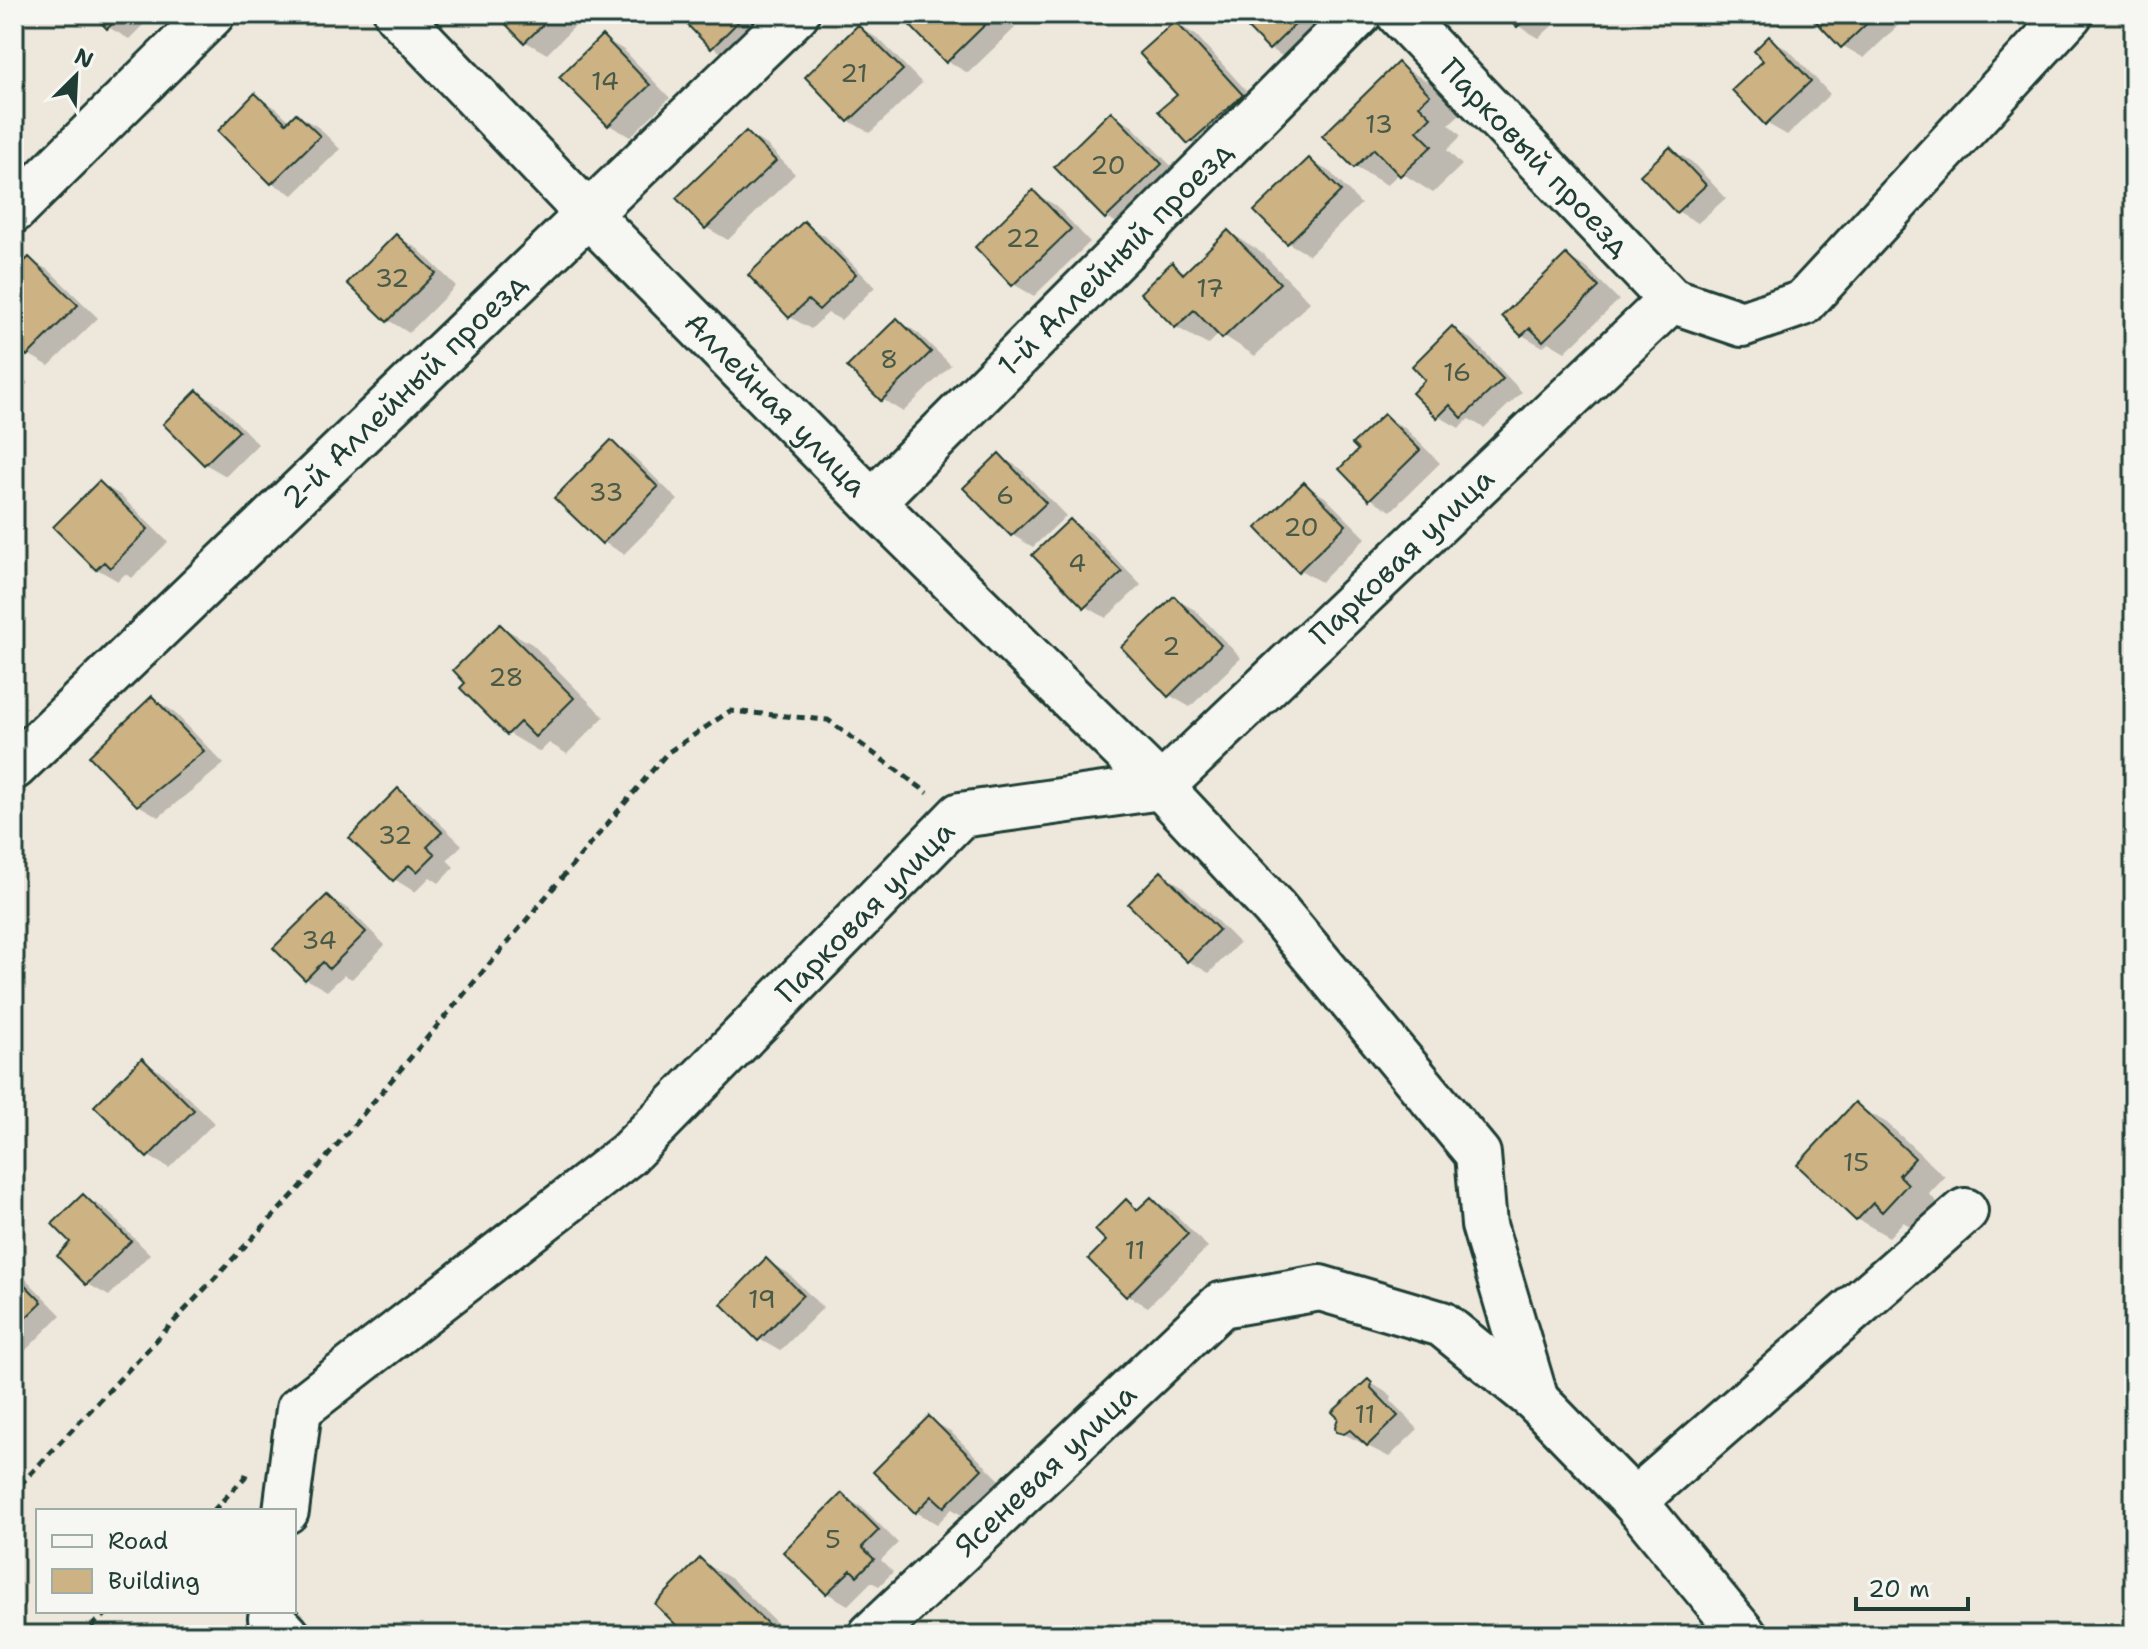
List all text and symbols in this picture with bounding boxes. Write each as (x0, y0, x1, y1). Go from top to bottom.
north arrow (36, 36, 116, 116)
text: N (70, 41, 98, 75)
street label: Парковый проезд (1432, 49, 1640, 265)
house number: 21 (840, 55, 868, 90)
house number: 14 (591, 63, 619, 98)
house number: 13 (1365, 106, 1393, 141)
street label: 1-й Аллейный проезд (988, 131, 1241, 385)
house number: 20 (1090, 147, 1126, 182)
house number: 22 (1005, 220, 1041, 255)
house number: 32 (375, 260, 409, 295)
street label: 2-й Аллейный проезд (273, 263, 535, 518)
house number: 17 (1196, 270, 1224, 305)
street label: Аллейная улица (676, 302, 877, 506)
house number: 8 (880, 341, 898, 376)
house number: 16 (1443, 354, 1471, 389)
street label: Парковая улица (1301, 458, 1503, 654)
house number: 33 (589, 474, 623, 509)
house number: 6 (996, 477, 1014, 512)
house number: 20 (1283, 509, 1319, 544)
house number: 4 (1068, 545, 1086, 580)
house number: 2 (1162, 628, 1180, 663)
house number: 28 (488, 659, 524, 694)
street label: Парковая улица (766, 811, 964, 1012)
house number: 32 (378, 817, 412, 852)
house number: 34 (301, 922, 337, 957)
house number: 15 (1843, 1144, 1869, 1179)
house number: 11 (1125, 1232, 1145, 1267)
house number: 19 (748, 1281, 776, 1316)
street label: Ясеневая улица (945, 1374, 1145, 1566)
house number: 11 (1355, 1396, 1375, 1431)
legend (36, 1509, 296, 1613)
house number: 5 (825, 1521, 841, 1556)
text: Road (108, 1525, 168, 1557)
scale bar (1856, 1561, 1968, 1611)
text: Building (108, 1565, 200, 1597)
text: 20 m (1868, 1573, 1930, 1605)

